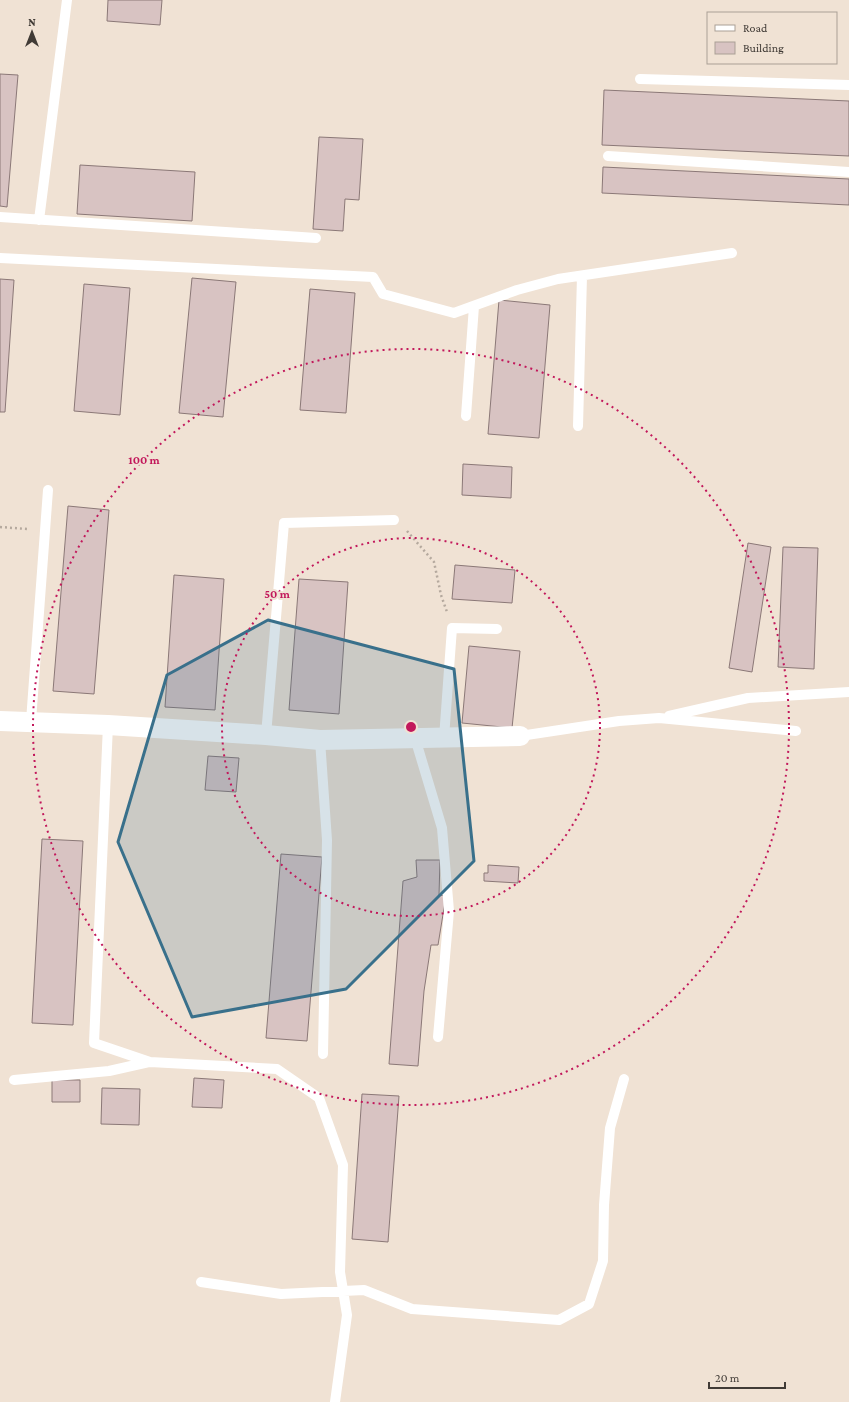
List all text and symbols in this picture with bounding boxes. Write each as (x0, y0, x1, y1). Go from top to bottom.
north arrow (12, 12, 52, 52)
legend (707, 12, 837, 64)
text: N (28, 16, 36, 28)
text: Road (743, 21, 768, 35)
text: Building (743, 41, 784, 55)
text: 100 m (128, 453, 161, 467)
text: 50 m (264, 587, 291, 601)
centre of rings (404, 720, 418, 734)
scale bar (709, 1364, 785, 1390)
text: 20 m (715, 1371, 740, 1385)

